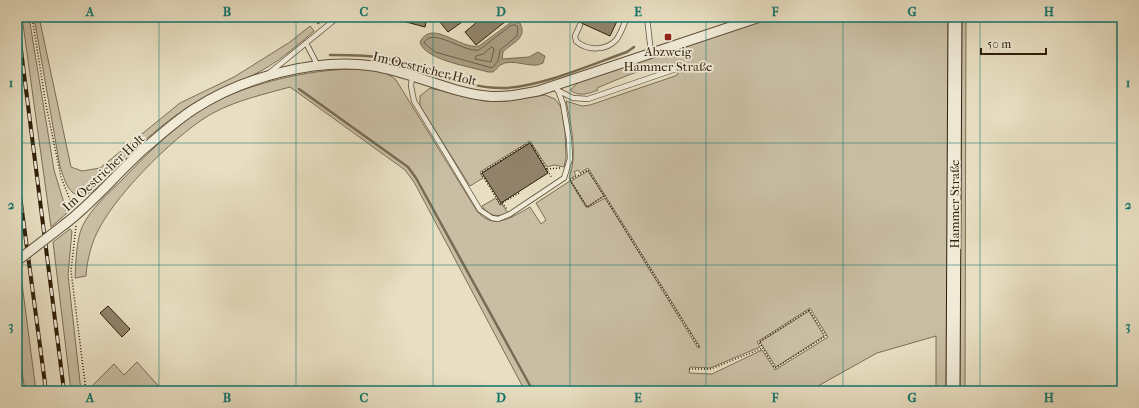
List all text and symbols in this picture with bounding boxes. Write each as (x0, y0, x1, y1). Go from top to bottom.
text: A (85, 4, 95, 19)
text: B (223, 4, 232, 19)
text: C (360, 4, 369, 19)
text: D (496, 4, 506, 19)
text: E (634, 4, 642, 19)
text: F (771, 4, 779, 19)
text: G (907, 4, 917, 19)
text: H (1044, 4, 1055, 19)
scale bar (981, 30, 1046, 56)
marker: Abzweig Hammer Straße (663, 32, 673, 42)
text: 50 m (987, 37, 1011, 51)
place label: Abzweig Hammer Straße (623, 44, 713, 74)
street label: Im Oestricher Holt (371, 48, 479, 89)
text: 1 (9, 75, 14, 90)
text: 1 (1126, 75, 1131, 90)
street label: Im Oestricher Holt (59, 130, 148, 214)
street label: Hammer Straße (947, 159, 962, 249)
text: 2 (8, 197, 15, 212)
text: 2 (1125, 197, 1132, 212)
text: 3 (8, 318, 14, 334)
text: 3 (1125, 318, 1131, 334)
text: A (85, 390, 95, 405)
text: B (223, 390, 232, 405)
text: C (360, 390, 369, 405)
text: D (496, 390, 506, 405)
text: E (634, 390, 642, 405)
text: F (771, 390, 779, 405)
text: G (907, 390, 917, 405)
text: H (1044, 390, 1055, 405)

